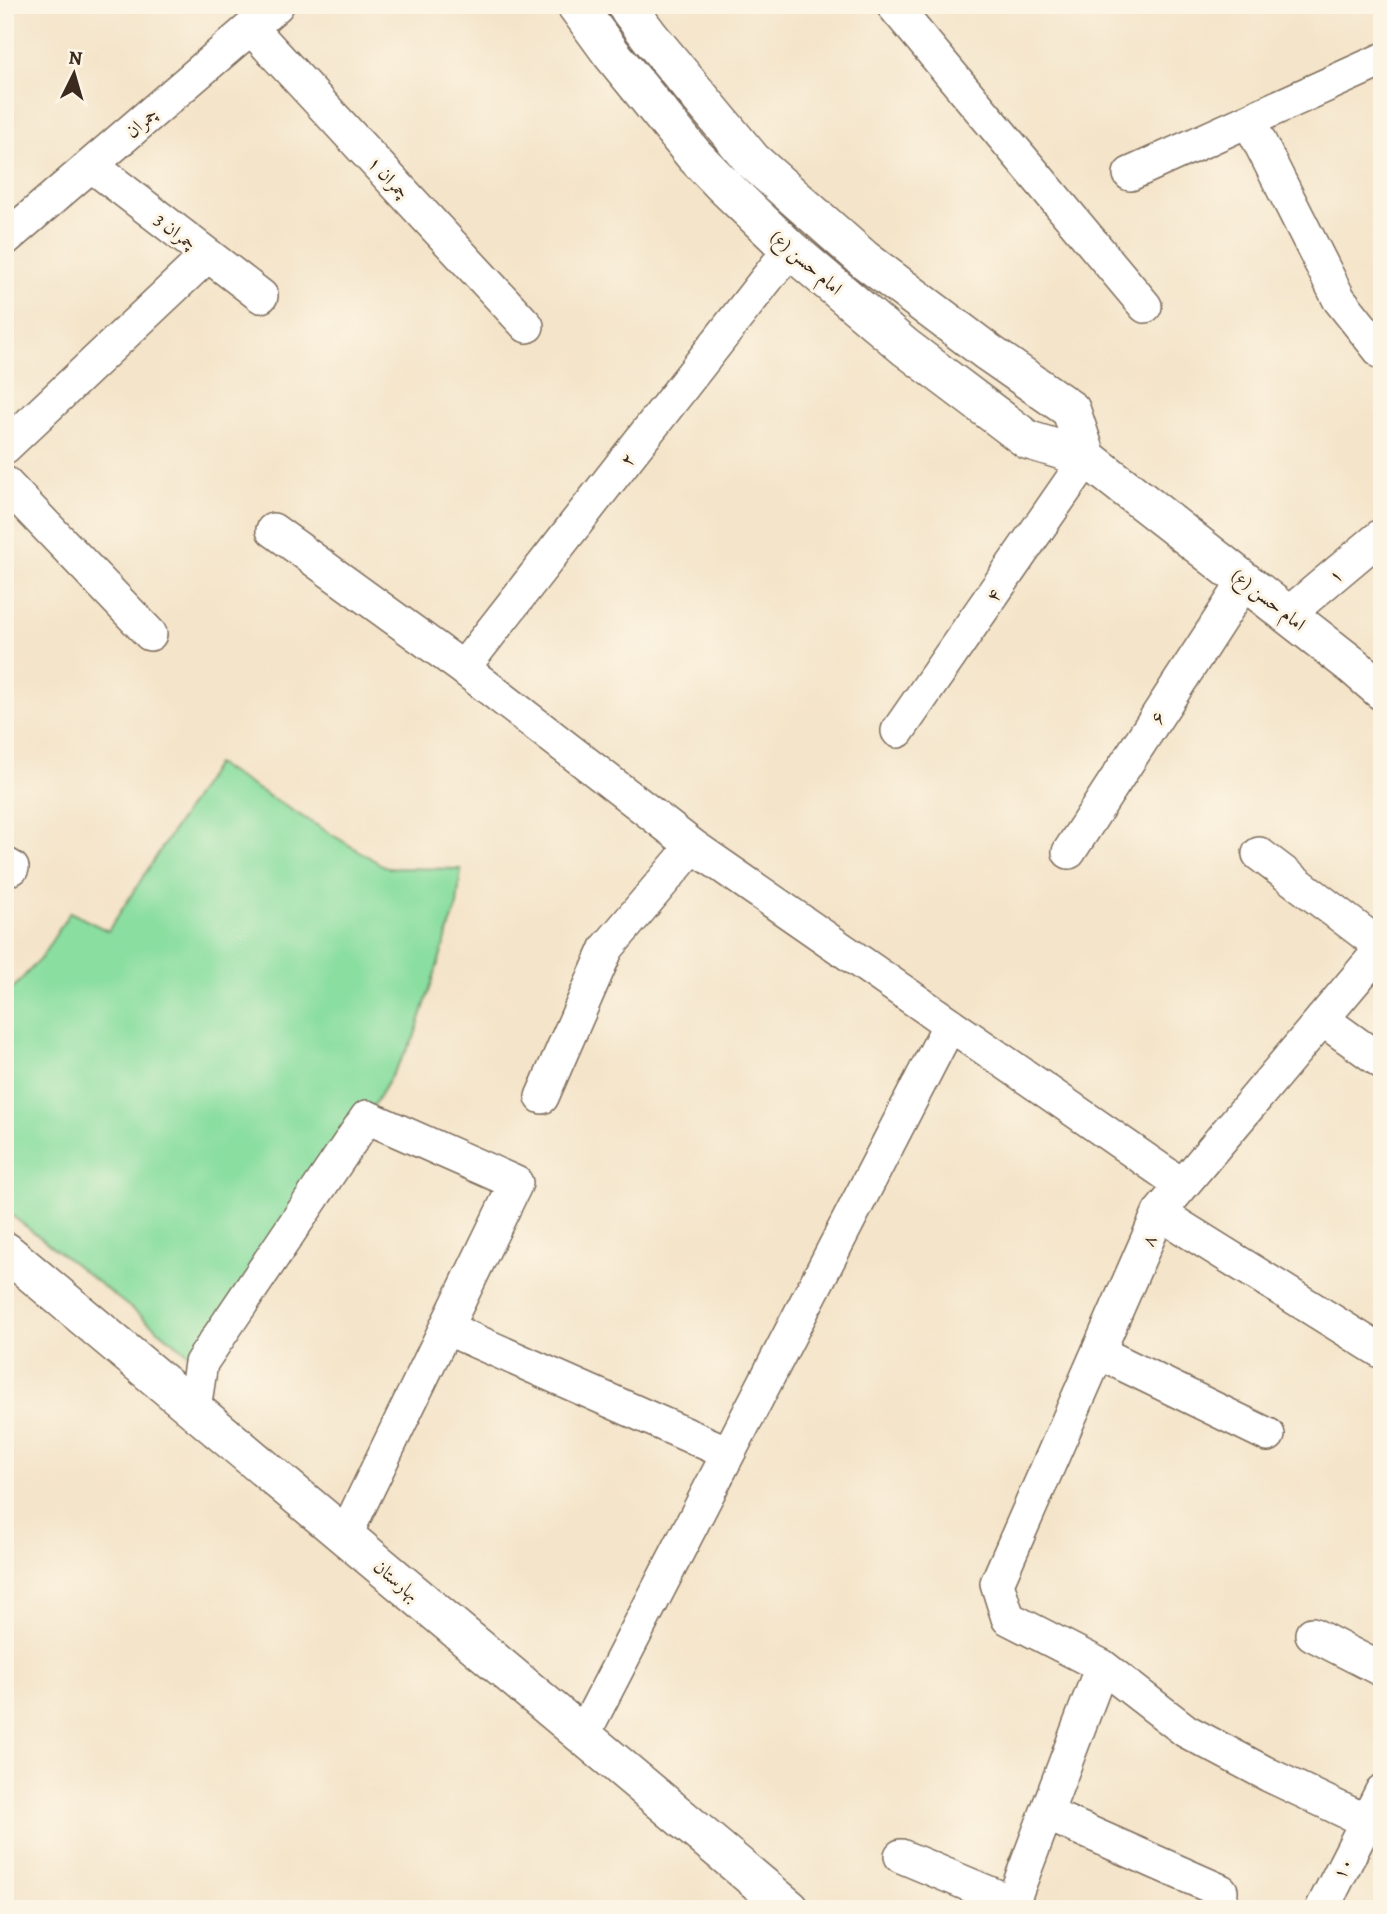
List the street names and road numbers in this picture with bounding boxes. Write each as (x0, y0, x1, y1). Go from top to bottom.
street label: چمران (120, 101, 164, 144)
street label: چمران ۱ (362, 150, 415, 205)
street label: چمران 3 (149, 207, 202, 257)
street label: امام حسن (ع) (763, 224, 848, 304)
street label: ۲ (614, 447, 641, 472)
street label: ۱ (1323, 562, 1348, 589)
street label: امام حسن (ع) (1224, 563, 1311, 639)
street label: ۴ (980, 584, 1008, 608)
street label: ۶ (1144, 706, 1172, 729)
street label: ۸ (1135, 1230, 1163, 1251)
street label: بهارستان (368, 1554, 425, 1608)
street label: ۱۰ (1326, 1853, 1360, 1884)

